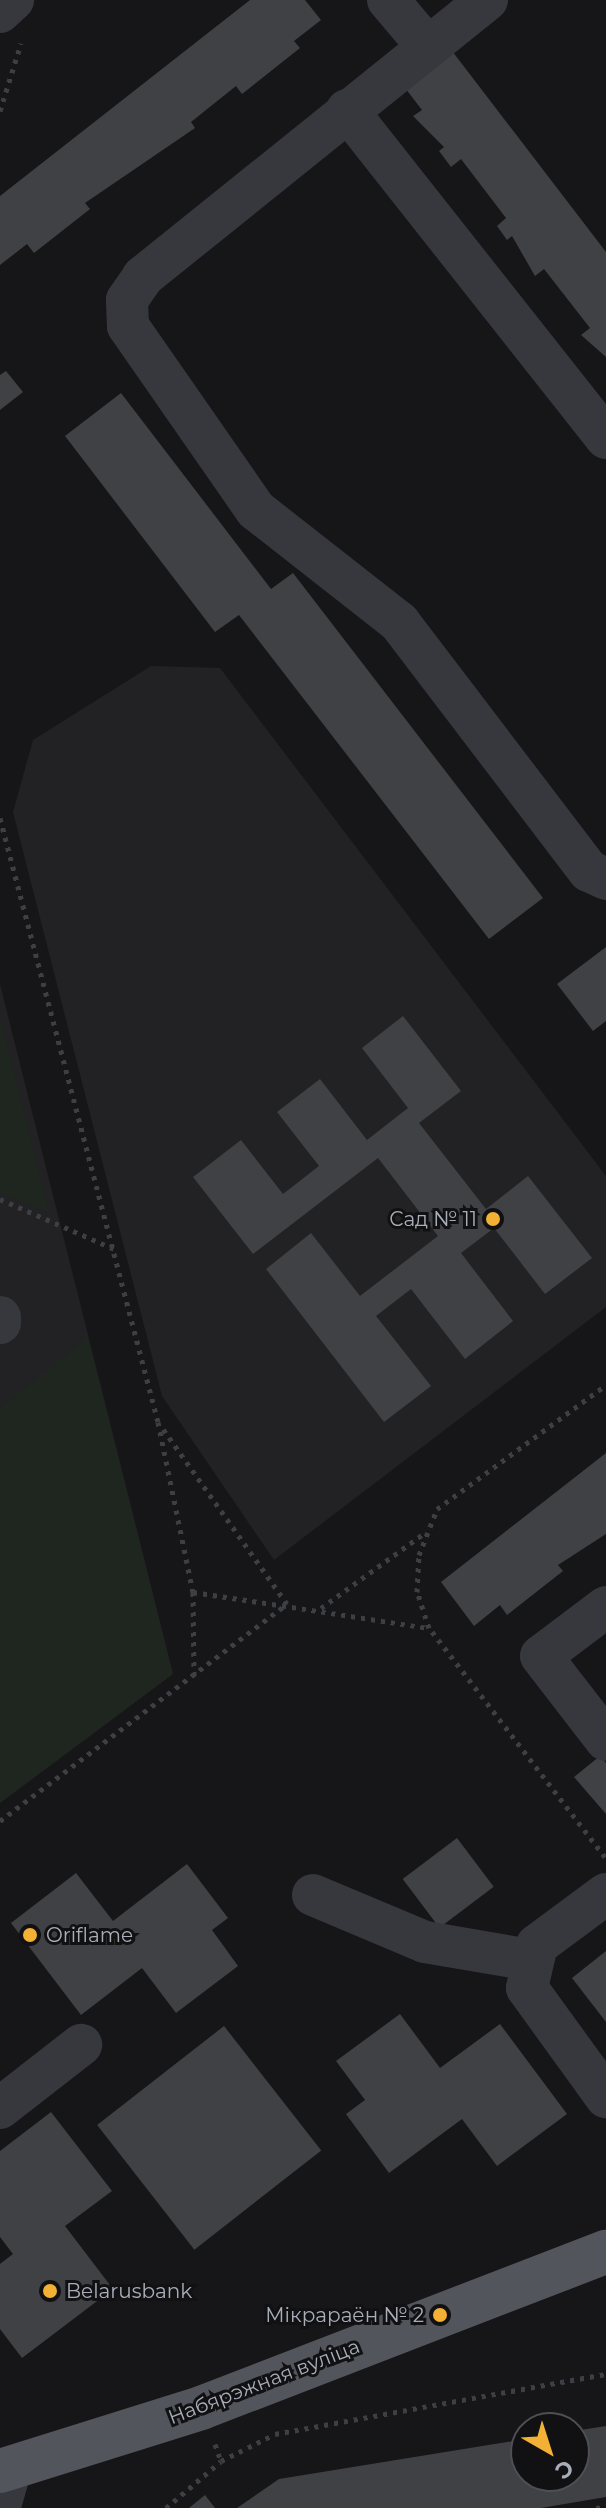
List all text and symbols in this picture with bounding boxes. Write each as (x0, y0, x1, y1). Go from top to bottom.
place label: Сад № 11 (389, 1207, 477, 1231)
marker: Сад № 11 (484, 1210, 502, 1228)
place label: Oriflame (46, 1923, 133, 1947)
marker: Oriflame (21, 1926, 39, 1944)
place label: Belarusbank (66, 2279, 192, 2303)
marker: Belarusbank (41, 2282, 59, 2300)
place label: Мікрараён № 2 (265, 2303, 424, 2327)
marker: Мікрараён № 2 (431, 2306, 449, 2324)
street label: Набярэжная вуліца (165, 2334, 363, 2430)
north arrow (510, 2412, 590, 2492)
text: С (549, 2454, 579, 2485)

